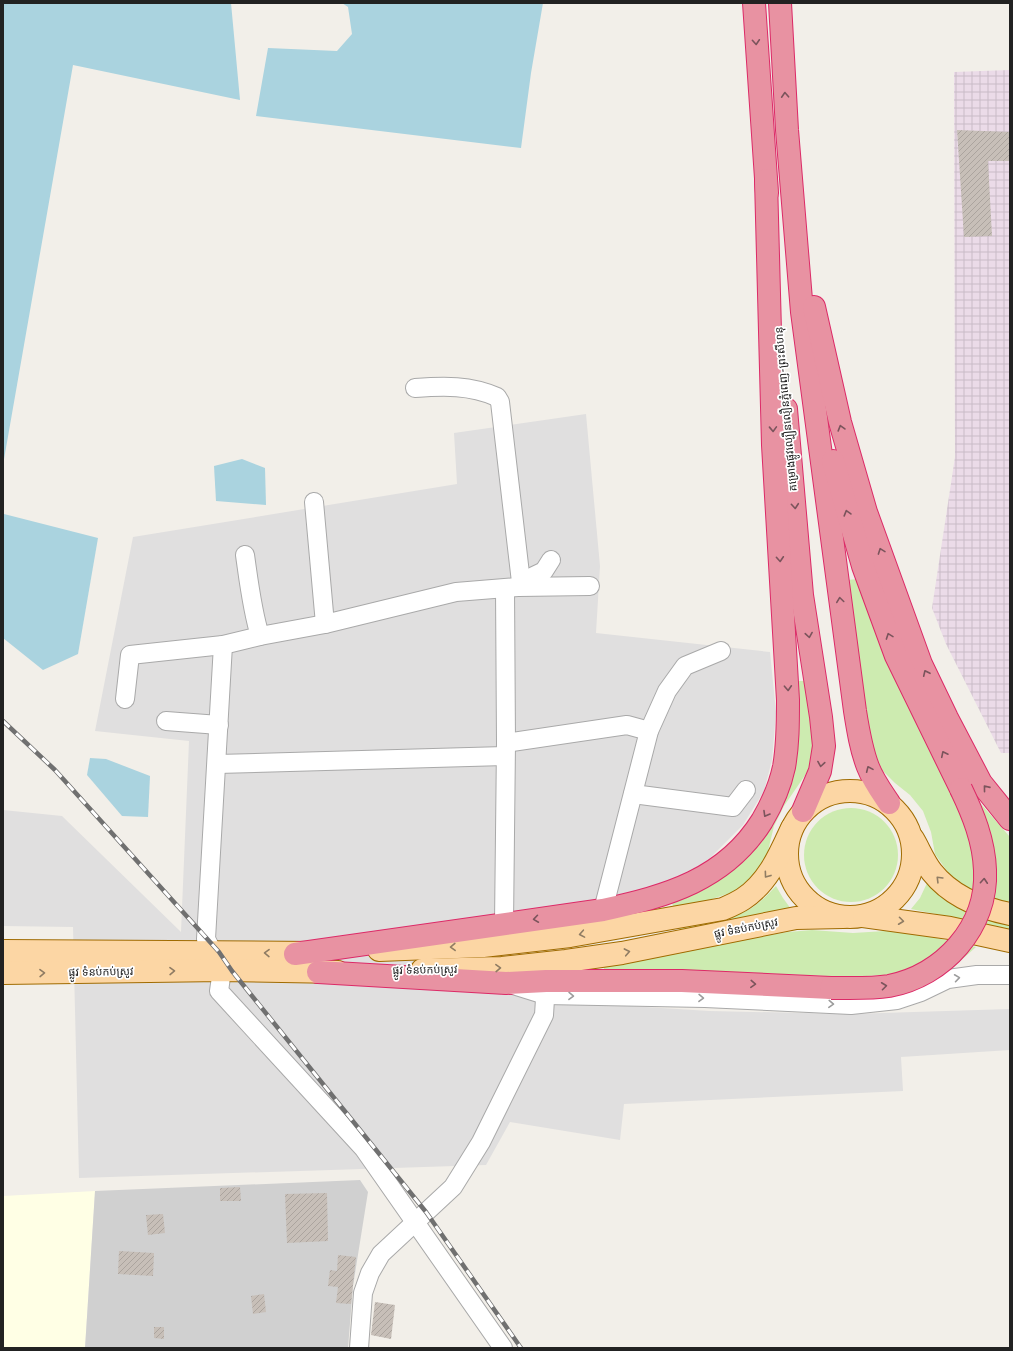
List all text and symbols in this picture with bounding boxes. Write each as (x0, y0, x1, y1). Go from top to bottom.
one-way arrow (751, 39, 760, 45)
one-way arrow (781, 92, 789, 98)
street label: គម្រោងផ្លូវល្បឿនលឿនភ្នំពេញ-ព្រះសីហនុ (771, 326, 803, 492)
one-way arrow (837, 424, 846, 431)
one-way arrow (769, 426, 777, 432)
one-way arrow (790, 503, 799, 509)
one-way arrow (844, 510, 852, 516)
one-way arrow (877, 548, 885, 555)
one-way arrow (776, 556, 785, 562)
one-way arrow (836, 597, 845, 603)
one-way arrow (804, 632, 813, 639)
one-way arrow (885, 633, 893, 640)
one-way arrow (923, 670, 931, 678)
one-way arrow (783, 685, 792, 691)
one-way arrow (941, 750, 949, 758)
one-way arrow (817, 761, 826, 767)
one-way arrow (866, 766, 874, 774)
one-way arrow (983, 786, 990, 793)
one-way arrow (763, 810, 770, 818)
one-way arrow (764, 871, 772, 878)
one-way arrow (936, 876, 944, 884)
one-way arrow (980, 878, 989, 884)
one-way arrow (533, 914, 539, 923)
street label: ផ្លូវ ទំនប់កប់ស្រូវ (713, 915, 780, 944)
one-way arrow (898, 916, 904, 925)
one-way arrow (579, 929, 585, 938)
one-way arrow (450, 943, 456, 951)
one-way arrow (264, 949, 270, 957)
one-way arrow (624, 949, 630, 957)
street label: ផ្លូវ ទំនប់កប់ស្រូវ (392, 962, 458, 980)
one-way arrow (495, 963, 501, 972)
street label: ផ្លូវ ទំនប់កប់ស្រូវ (68, 964, 134, 982)
one-way arrow (169, 967, 175, 975)
one-way arrow (39, 969, 45, 977)
one-way arrow (954, 974, 960, 983)
one-way arrow (750, 980, 756, 988)
one-way arrow (881, 982, 887, 991)
one-way arrow (568, 992, 574, 1000)
one-way arrow (698, 994, 704, 1002)
one-way arrow (828, 1000, 834, 1009)

